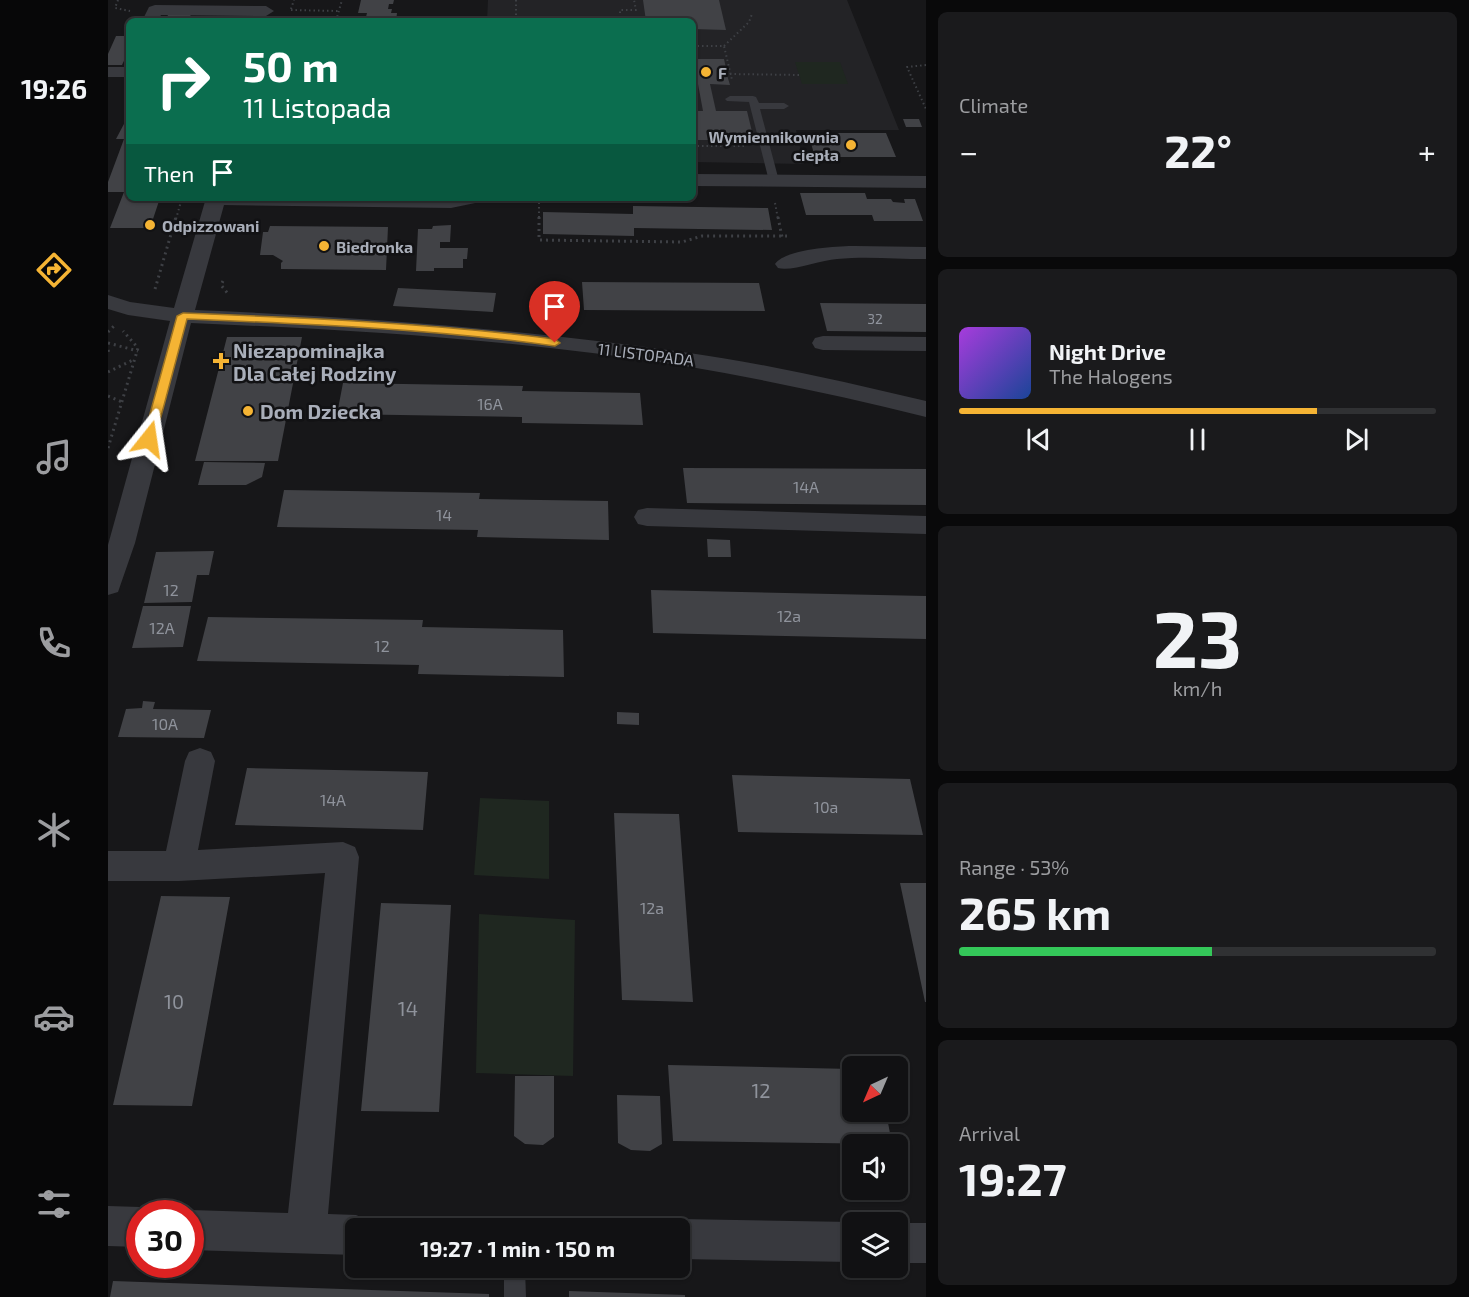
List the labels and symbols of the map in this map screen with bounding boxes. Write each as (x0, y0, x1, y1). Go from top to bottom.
place label: F (718, 63, 727, 82)
marker: F (699, 65, 713, 79)
place label: Wymiennikownia ciepła (708, 127, 839, 164)
marker: Wymiennikownia ciepła (844, 138, 858, 152)
place label: Odpizzowani (162, 216, 259, 235)
marker: Odpizzowani (143, 218, 157, 232)
place label: Biedronka (336, 237, 413, 256)
marker: Biedronka (317, 239, 331, 253)
pin (529, 281, 580, 343)
house number: 32 (867, 310, 883, 327)
place label: Niezapominajka Dla Całej Rodziny (233, 338, 397, 386)
street label: 11 LISTOPADA (597, 339, 695, 369)
marker: Niezapominajka Dla Całej Rodziny (214, 354, 228, 368)
house number: 16A (477, 394, 503, 413)
place label: Dom Dziecka (260, 399, 381, 423)
marker: Dom Dziecka (241, 404, 255, 418)
position arrow (117, 407, 181, 471)
house number: 14A (793, 477, 819, 496)
house number: 14 (436, 505, 452, 524)
house number: 12 (163, 580, 179, 599)
house number: 12a (777, 606, 801, 625)
house number: 12A (149, 618, 175, 637)
house number: 12 (374, 636, 390, 655)
house number: 10A (152, 714, 178, 733)
house number: 14A (320, 790, 346, 809)
house number: 10a (814, 797, 838, 816)
house number: 12a (640, 898, 664, 917)
house number: 10 (164, 989, 184, 1013)
house number: 14 (398, 996, 418, 1020)
north arrow (842, 1056, 908, 1122)
house number: 12 (751, 1078, 771, 1102)
speed limit sign: 30 (126, 1200, 204, 1278)

